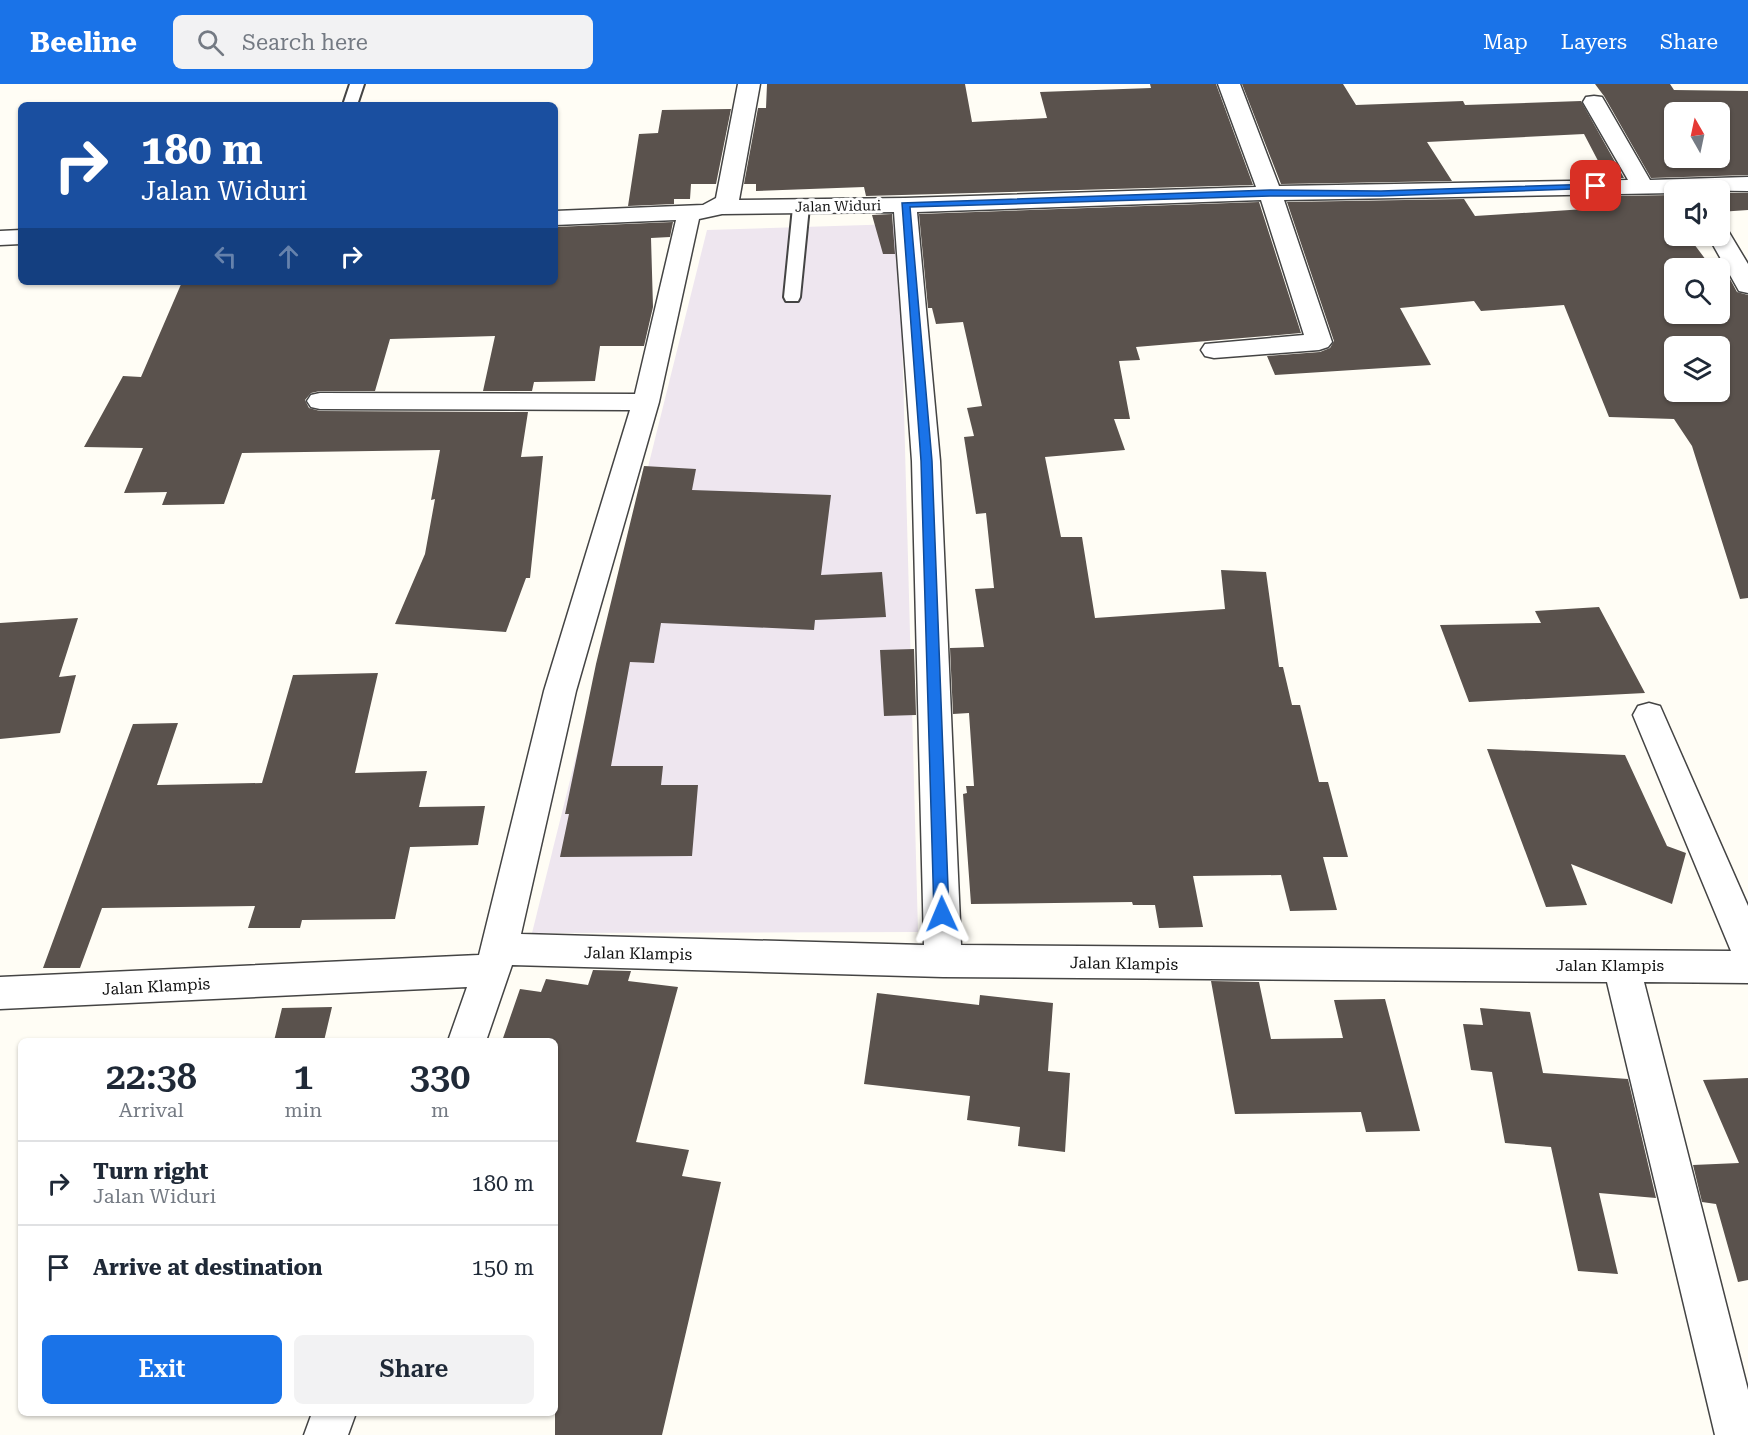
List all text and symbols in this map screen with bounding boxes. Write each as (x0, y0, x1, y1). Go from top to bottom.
search box (173, 15, 593, 69)
text: Beeline (30, 26, 137, 59)
icon: search (194, 26, 227, 59)
text: Search here (242, 30, 368, 55)
text: Map (1483, 30, 1528, 54)
text: Layers (1561, 30, 1627, 54)
text: Share (1660, 30, 1718, 54)
north arrow (1664, 102, 1730, 168)
map controls (1664, 102, 1730, 402)
text: 180 m (141, 125, 263, 174)
icon: right (42, 126, 120, 204)
pin (1570, 160, 1621, 211)
icon: arrive (1579, 169, 1612, 202)
text: Jalan Widuri (141, 175, 307, 207)
button: sound (1664, 180, 1730, 246)
street label: Jalan Widuri (795, 197, 882, 215)
icon: left (209, 240, 242, 273)
icon: ahead (272, 240, 305, 273)
icon: right (335, 240, 368, 273)
button: search (1664, 258, 1730, 324)
button: layers (1664, 336, 1730, 402)
position arrow (910, 882, 974, 946)
street label: Jalan Klampis (584, 943, 693, 964)
street label: Jalan Klampis (1070, 953, 1179, 974)
street label: Jalan Klampis (1556, 956, 1665, 975)
street label: Jalan Klampis (101, 974, 211, 999)
text: 22:38 (106, 1056, 197, 1098)
text: 1 (293, 1056, 313, 1098)
text: 330 (410, 1056, 470, 1098)
text: Arrival (119, 1098, 184, 1122)
text: min (285, 1098, 322, 1122)
text: m (431, 1098, 449, 1122)
text: Turn right (93, 1159, 208, 1184)
icon: right (42, 1167, 75, 1200)
text: 180 m (471, 1171, 534, 1196)
text: Jalan Widuri (93, 1184, 216, 1208)
icon: arrive (42, 1251, 75, 1284)
text: Arrive at destination (93, 1255, 322, 1280)
text: 150 m (471, 1255, 534, 1280)
button: Exit (42, 1335, 282, 1404)
button: Share (294, 1335, 534, 1404)

